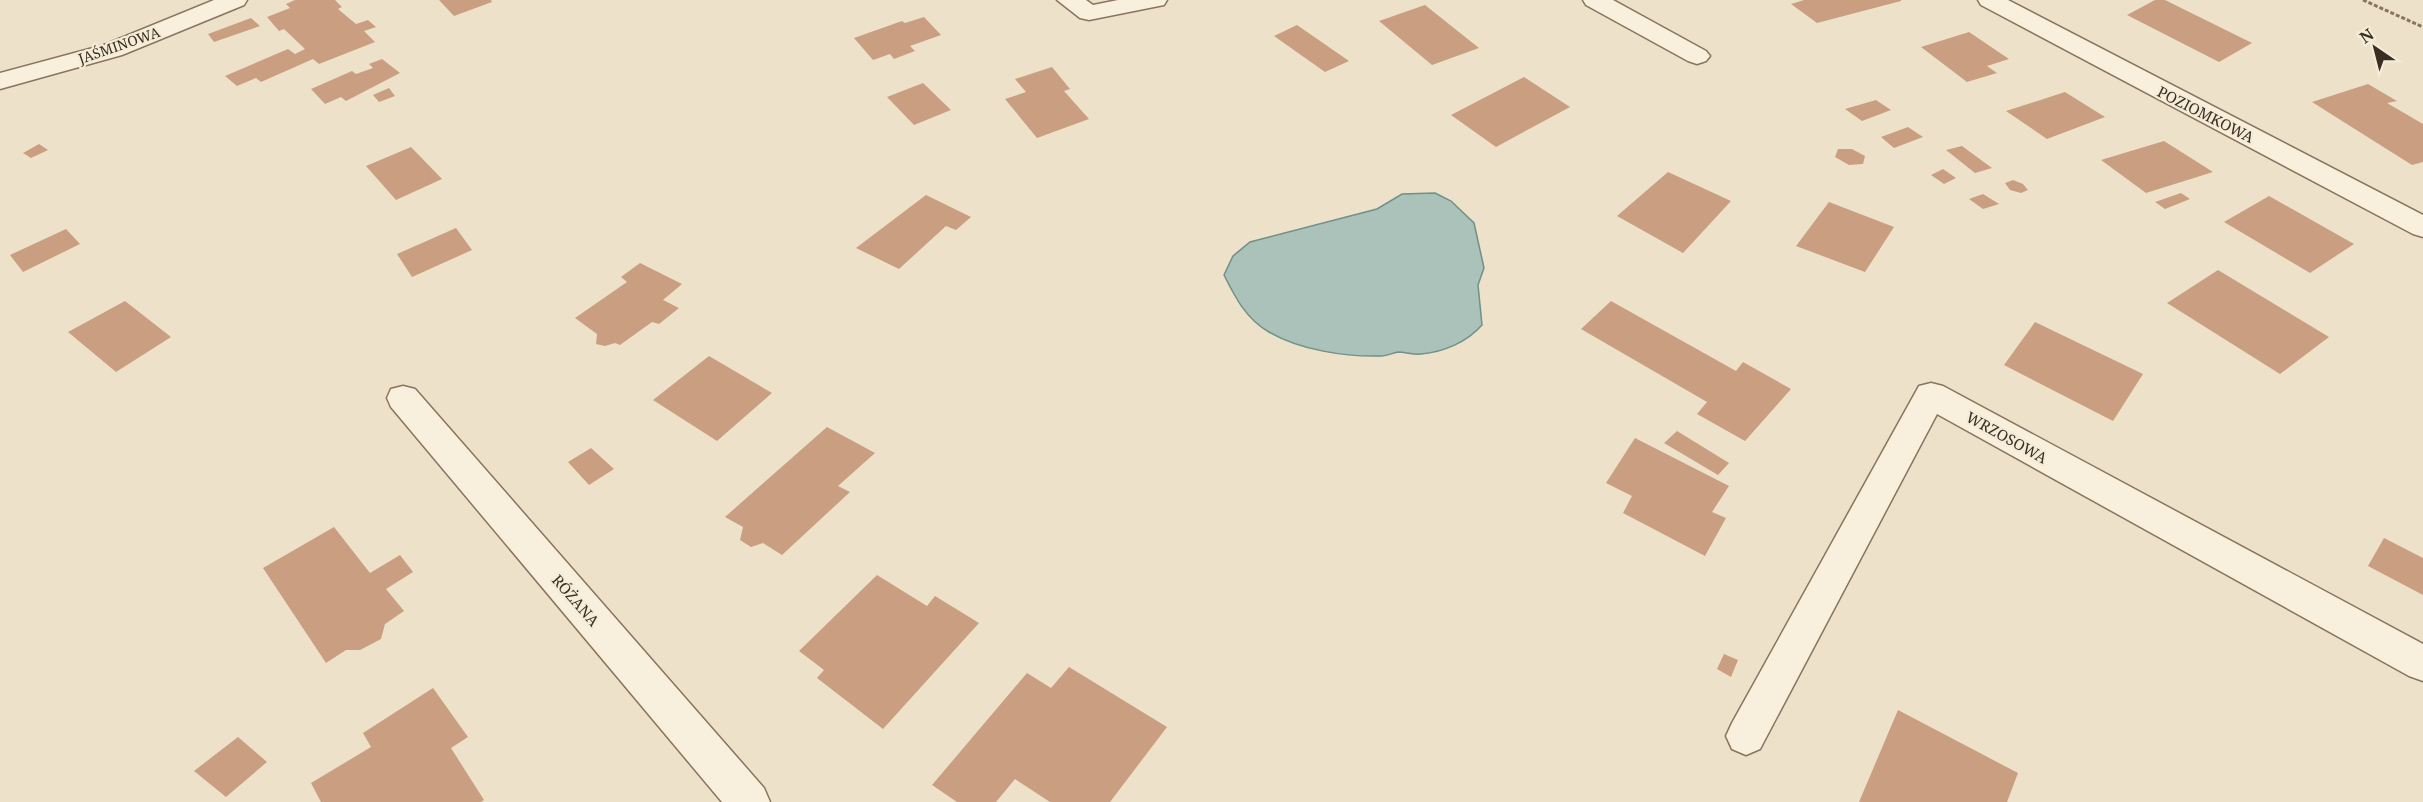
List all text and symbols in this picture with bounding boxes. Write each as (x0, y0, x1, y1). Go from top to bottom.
north arrow (2345, 18, 2405, 78)
street label: JAŚMINOWA (75, 22, 162, 68)
text: N (2355, 23, 2378, 48)
street label: POZIOMKOWA (2154, 81, 2258, 147)
street label: WRZOSOWA (1963, 406, 2051, 468)
street label: RÓŻANA (548, 570, 604, 630)

